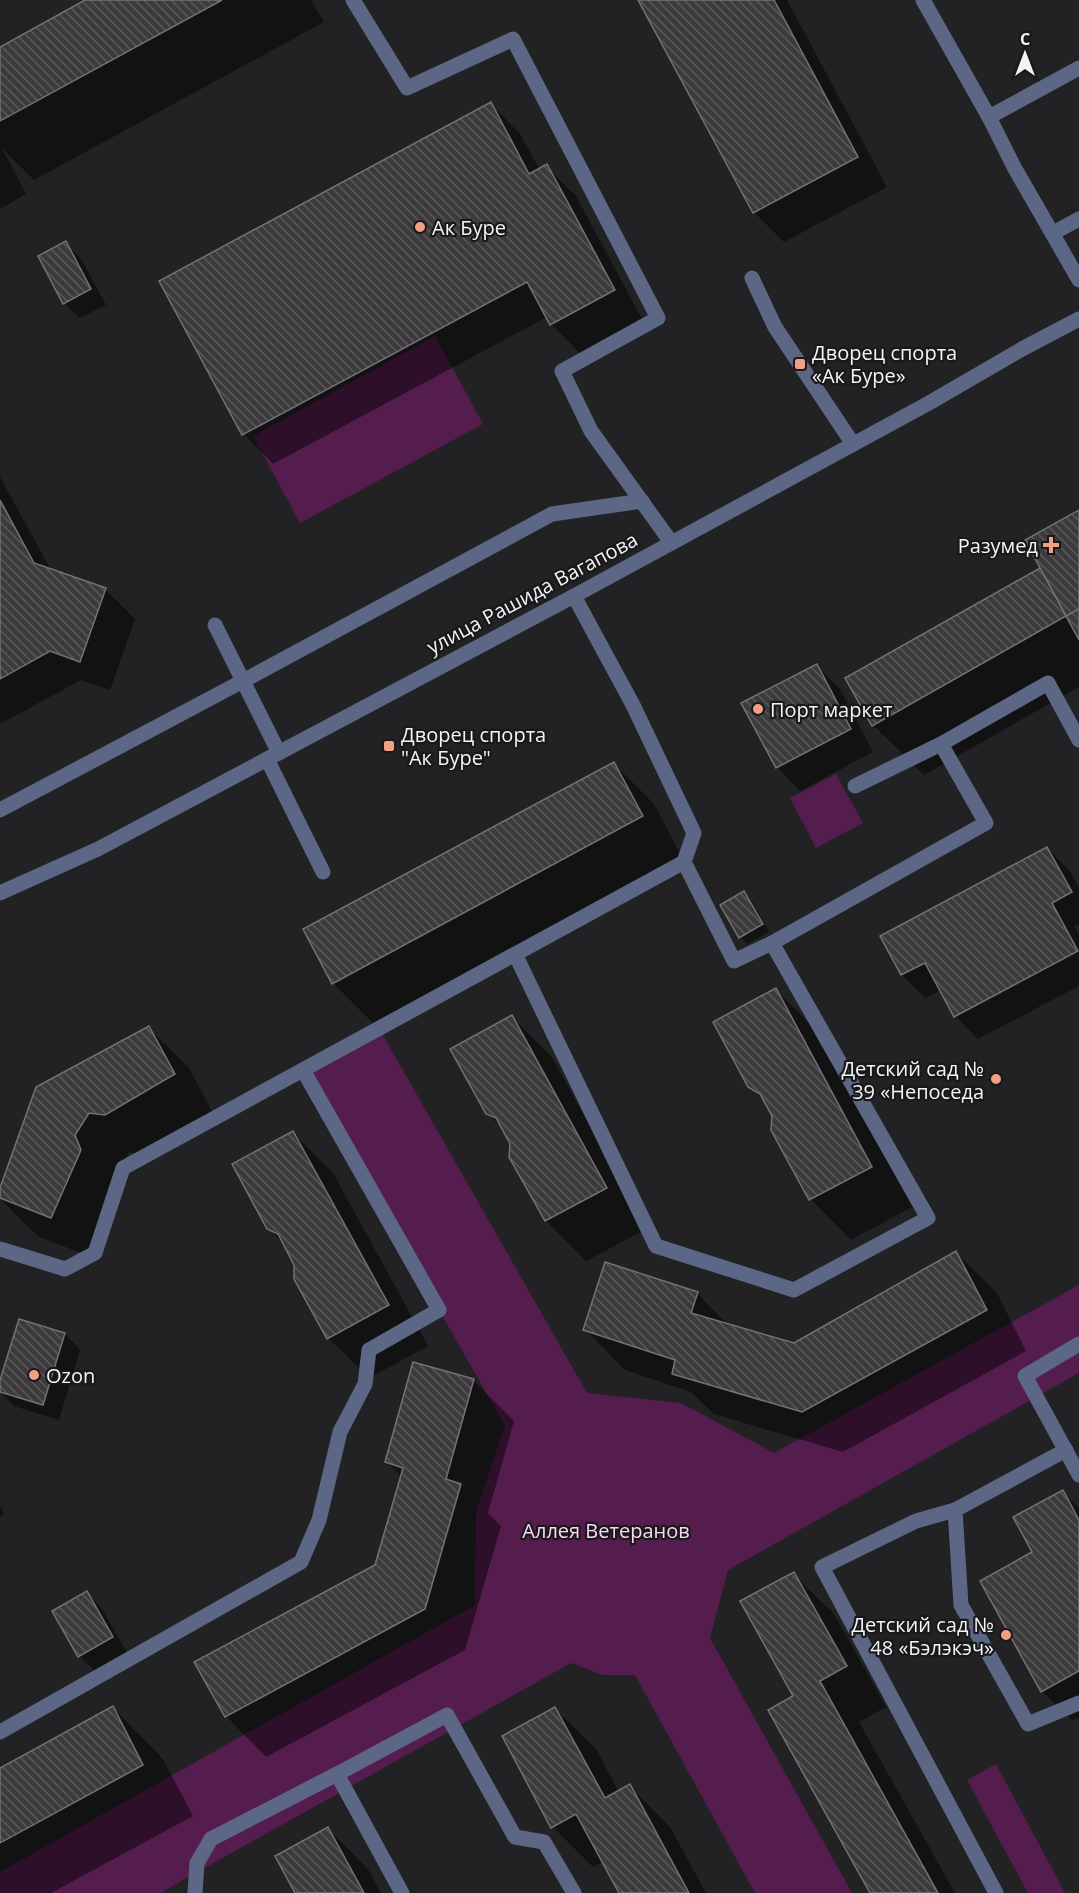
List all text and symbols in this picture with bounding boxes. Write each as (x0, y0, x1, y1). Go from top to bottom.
north arrow (995, 24, 1055, 84)
text: С (1020, 28, 1030, 50)
place label: Ак Буре (432, 214, 506, 241)
marker: Ак Буре (413, 220, 427, 234)
place label: Дворец спорта «Ак Буре» (812, 339, 957, 389)
marker: Дворец спорта «Ак Буре» (793, 357, 807, 371)
street label: улица Рашида Вагапова (422, 526, 642, 660)
place label: Разумед (958, 532, 1038, 559)
marker: Разумед (1042, 536, 1060, 554)
place label: Порт маркет (770, 696, 892, 723)
marker: Порт маркет (751, 702, 765, 716)
place label: Дворец спорта "Ак Буре" (401, 721, 546, 771)
marker: Дворец спорта "Ак Буре" (382, 739, 396, 753)
place label: Детский сад № 39 «Непоседа (841, 1055, 984, 1105)
marker: Детский сад № 39 «Непоседа (989, 1072, 1003, 1086)
place label: Ozon (46, 1362, 95, 1389)
marker: Ozon (27, 1368, 41, 1382)
park label: Аллея Ветеранов (522, 1517, 690, 1544)
place label: Детский сад № 48 «Бэлэкэч» (851, 1611, 994, 1661)
marker: Детский сад № 48 «Бэлэкэч» (999, 1628, 1013, 1642)

